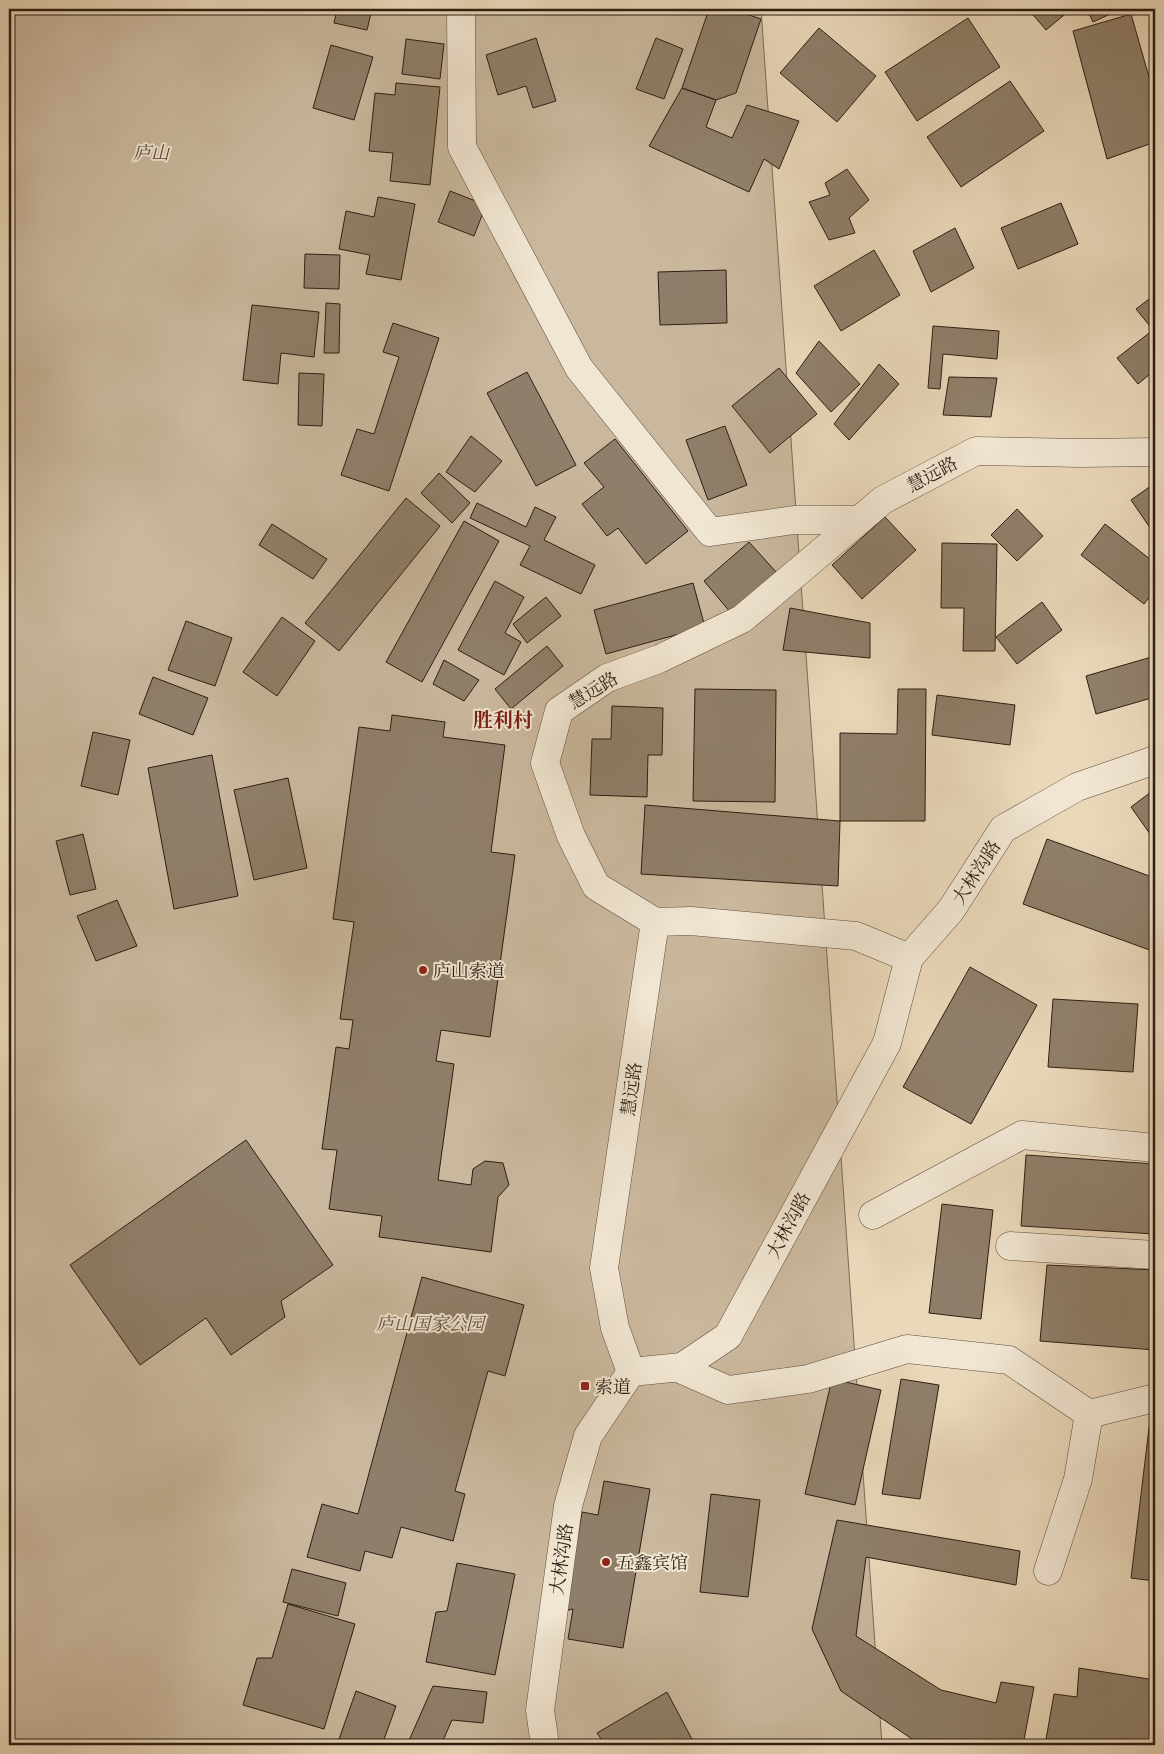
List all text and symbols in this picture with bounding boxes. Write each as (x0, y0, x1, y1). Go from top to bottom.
park label: 庐山 (133, 141, 171, 164)
street label: 慧远路 (903, 451, 961, 497)
street label: 慧远路 (564, 666, 622, 714)
district label: 胜利村 (473, 707, 533, 733)
street label: 大林沟路 (947, 836, 1005, 908)
place label: 庐山索道 (433, 959, 505, 982)
marker: 庐山索道 (417, 964, 429, 976)
street label: 慧远路 (616, 1061, 646, 1117)
street label: 大林沟路 (761, 1188, 815, 1262)
park label: 庐山国家公园 (376, 1312, 487, 1335)
place label: 索道 (595, 1375, 631, 1398)
marker: 索道 (579, 1380, 591, 1392)
street label: 大林沟路 (545, 1522, 577, 1596)
place label: 五鑫宾馆 (616, 1551, 688, 1574)
marker: 五鑫宾馆 (600, 1556, 612, 1568)

